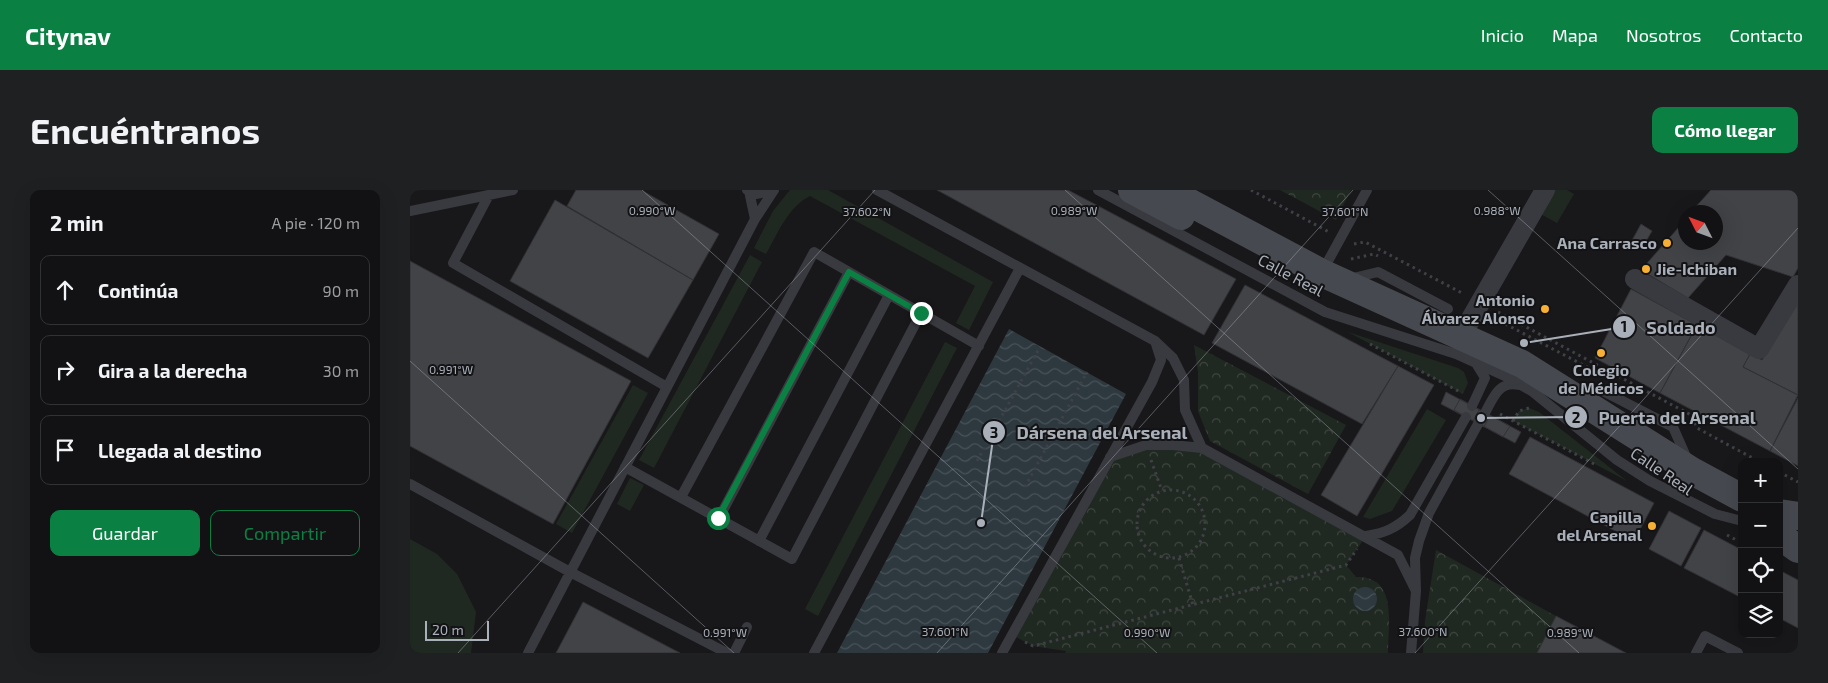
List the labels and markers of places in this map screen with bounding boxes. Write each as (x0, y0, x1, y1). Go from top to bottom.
place label: Ana Carrasco (1557, 233, 1657, 252)
marker: Ana Carrasco (1661, 237, 1673, 249)
place label: Jie-Ichiban (1656, 259, 1737, 278)
marker: Jie-Ichiban (1640, 263, 1652, 275)
place label: Antonio Álvarez Alonso (1422, 290, 1535, 327)
marker: Antonio Álvarez Alonso (1539, 303, 1551, 315)
callout: Soldado (1611, 311, 1726, 344)
marker: Colegio de Médicos (1595, 347, 1607, 359)
place label: Colegio de Médicos (1558, 360, 1644, 397)
callout: Puerta del Arsenal (1563, 401, 1766, 434)
callout: Dársena del Arsenal (981, 416, 1198, 449)
place label: Capilla del Arsenal (1557, 507, 1643, 544)
marker: Capilla del Arsenal (1646, 520, 1658, 532)

